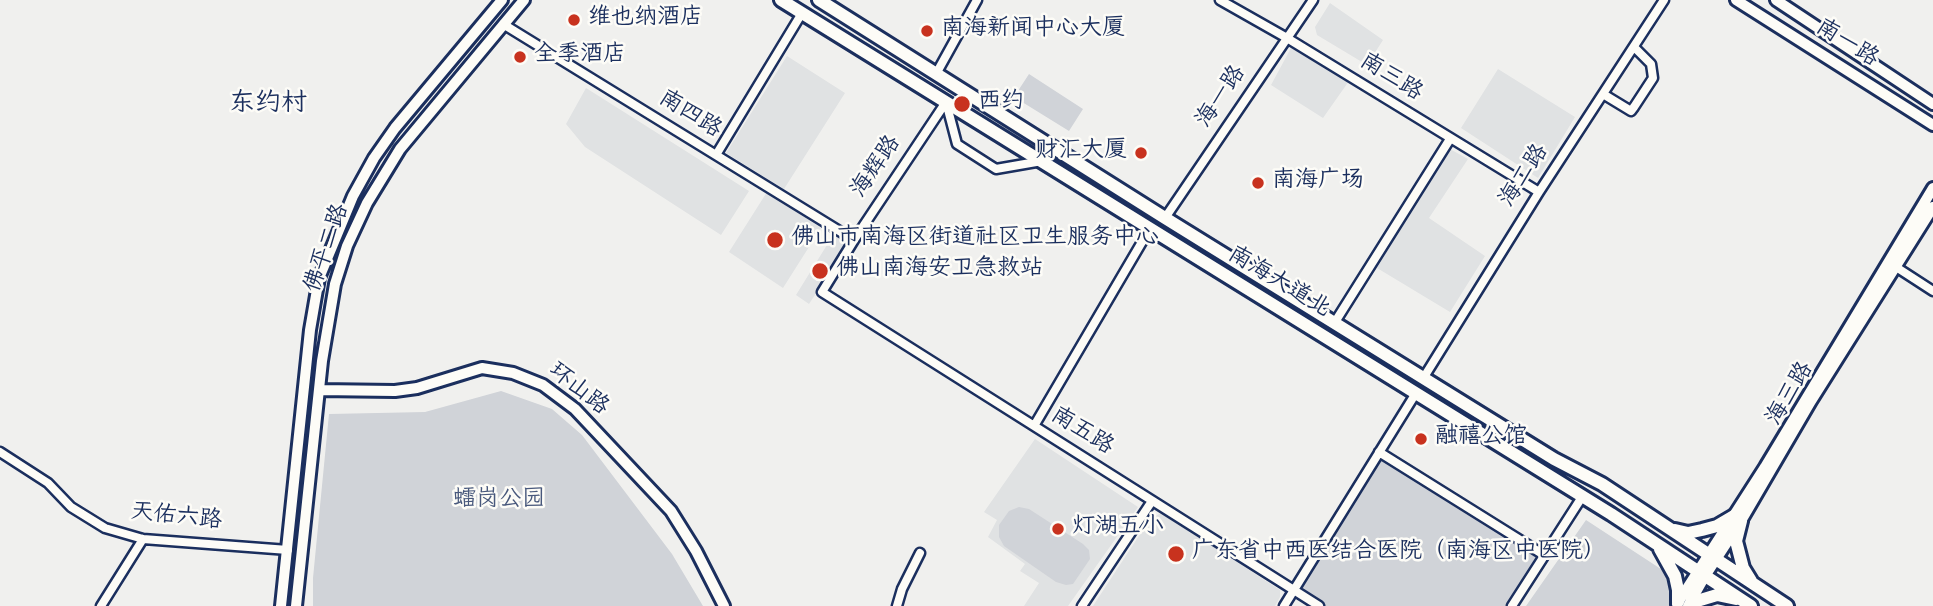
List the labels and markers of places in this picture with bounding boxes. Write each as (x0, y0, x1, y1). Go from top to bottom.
place label: 维也纳酒店 (588, 6, 703, 34)
marker: 维也纳酒店 (566, 12, 582, 28)
place label: 南海新闻中心大厦 (941, 17, 1125, 45)
marker: 南海新闻中心大厦 (919, 23, 935, 39)
place label: 全季酒店 (534, 43, 626, 71)
marker: 全季酒店 (512, 49, 528, 65)
place label: 西约 (978, 90, 1024, 118)
marker: 西约 (952, 94, 972, 114)
place label: 财汇大厦 (1035, 139, 1127, 167)
marker: 财汇大厦 (1133, 145, 1149, 161)
place label: 南海广场 (1272, 169, 1364, 197)
marker: 南海广场 (1250, 175, 1266, 191)
place label: 佛山市南海区街道社区卫生服务中心 (791, 226, 1159, 254)
marker: 佛山市南海区街道社区卫生服务中心 (765, 230, 785, 250)
place label: 佛山南海安卫急救站 (836, 257, 1043, 285)
marker: 佛山南海安卫急救站 (810, 261, 830, 281)
place label: 融禧公馆 (1435, 425, 1527, 453)
marker: 融禧公馆 (1413, 431, 1429, 447)
place label: 灯湖五小 (1072, 515, 1164, 543)
marker: 灯湖五小 (1050, 521, 1066, 537)
place label: 广东省中西医结合医院（南海区中医院） (1192, 540, 1606, 568)
marker: 广东省中西医结合医院（南海区中医院） (1166, 544, 1186, 564)

